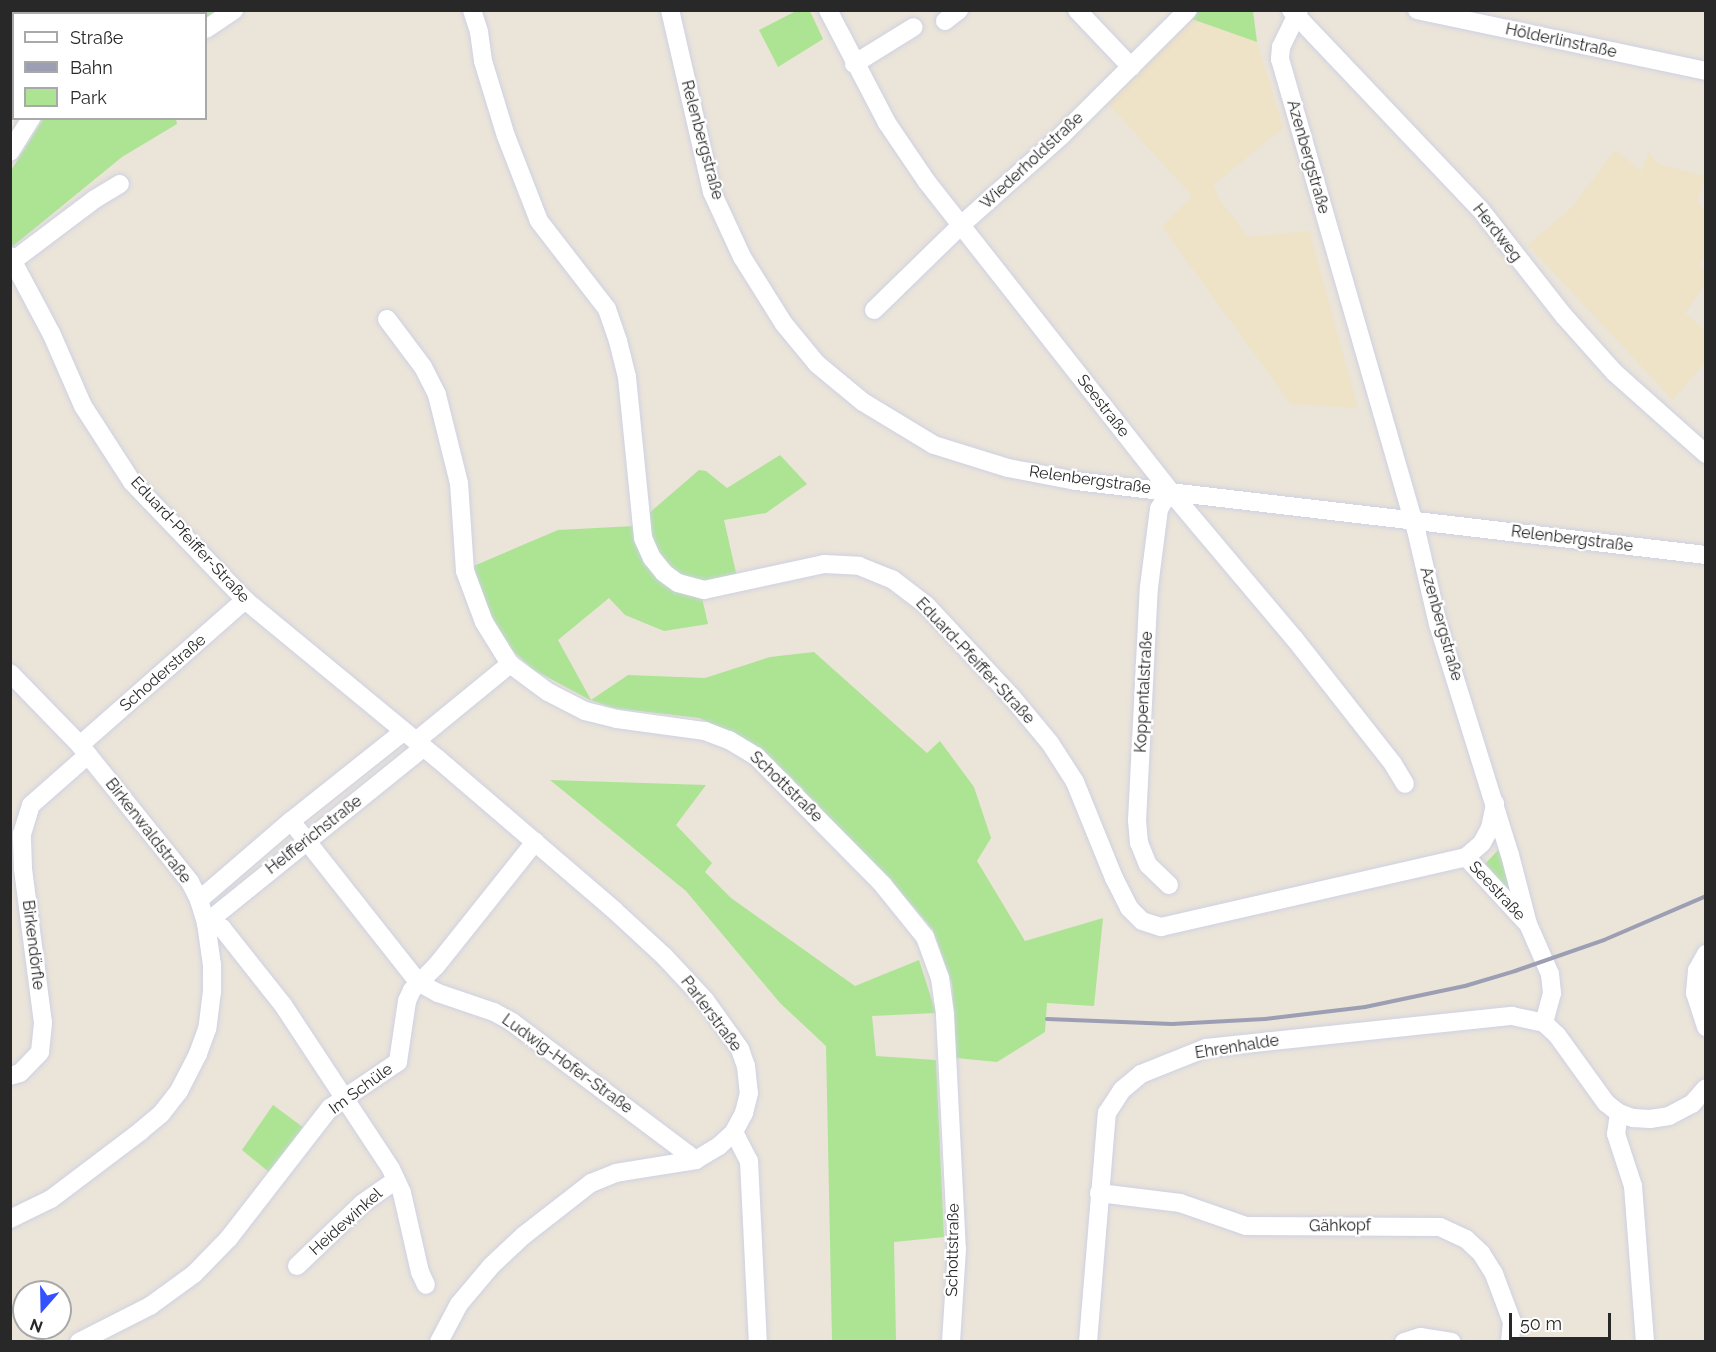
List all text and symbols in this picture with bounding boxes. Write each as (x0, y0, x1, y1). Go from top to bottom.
legend (12, 12, 207, 120)
street label: Hölderlinstraße (1504, 20, 1618, 62)
text: Straße (70, 27, 123, 48)
text: Bahn (70, 57, 113, 78)
street label: Relenbergstraße (677, 78, 727, 202)
text: Park (70, 87, 107, 108)
street label: Azenbergstraße (1283, 98, 1333, 216)
street label: Wiederholdstraße (977, 109, 1087, 213)
street label: Herdweg (1468, 200, 1526, 266)
street label: Seestraße (1073, 371, 1133, 441)
street label: Relenbergstraße (1028, 462, 1152, 498)
street label: Eduard-Pfeiffer-Straße (127, 473, 253, 607)
street label: Relenbergstraße (1510, 522, 1634, 556)
street label: Azenbergstraße (1416, 565, 1466, 683)
street label: Eduard-Pfeiffer-Straße (912, 594, 1038, 728)
street label: Schoderstraße (116, 630, 210, 716)
street label: Koppentalstraße (1131, 631, 1157, 753)
street label: Schottstraße (746, 748, 826, 826)
street label: Birkenwaldstraße (101, 775, 195, 887)
street label: Helfferichstraße (262, 792, 366, 878)
street label: Seestraße (1465, 857, 1529, 925)
street label: Birkendörfle (18, 899, 48, 991)
street label: Parlerstraße (677, 973, 745, 1055)
street label: Ludwig-Hofer-Straße (498, 1010, 636, 1118)
street label: Ehrenhalde (1194, 1031, 1280, 1063)
street label: Im Schüle (325, 1060, 397, 1118)
street label: Heidewinkel (306, 1184, 386, 1260)
street label: Schottstraße (943, 1203, 963, 1297)
street label: Gähkopf (1309, 1216, 1371, 1236)
north arrow (12, 1280, 72, 1340)
scale bar (1512, 1301, 1614, 1339)
text: 50 m (1520, 1313, 1562, 1334)
text: N (27, 1314, 45, 1337)

